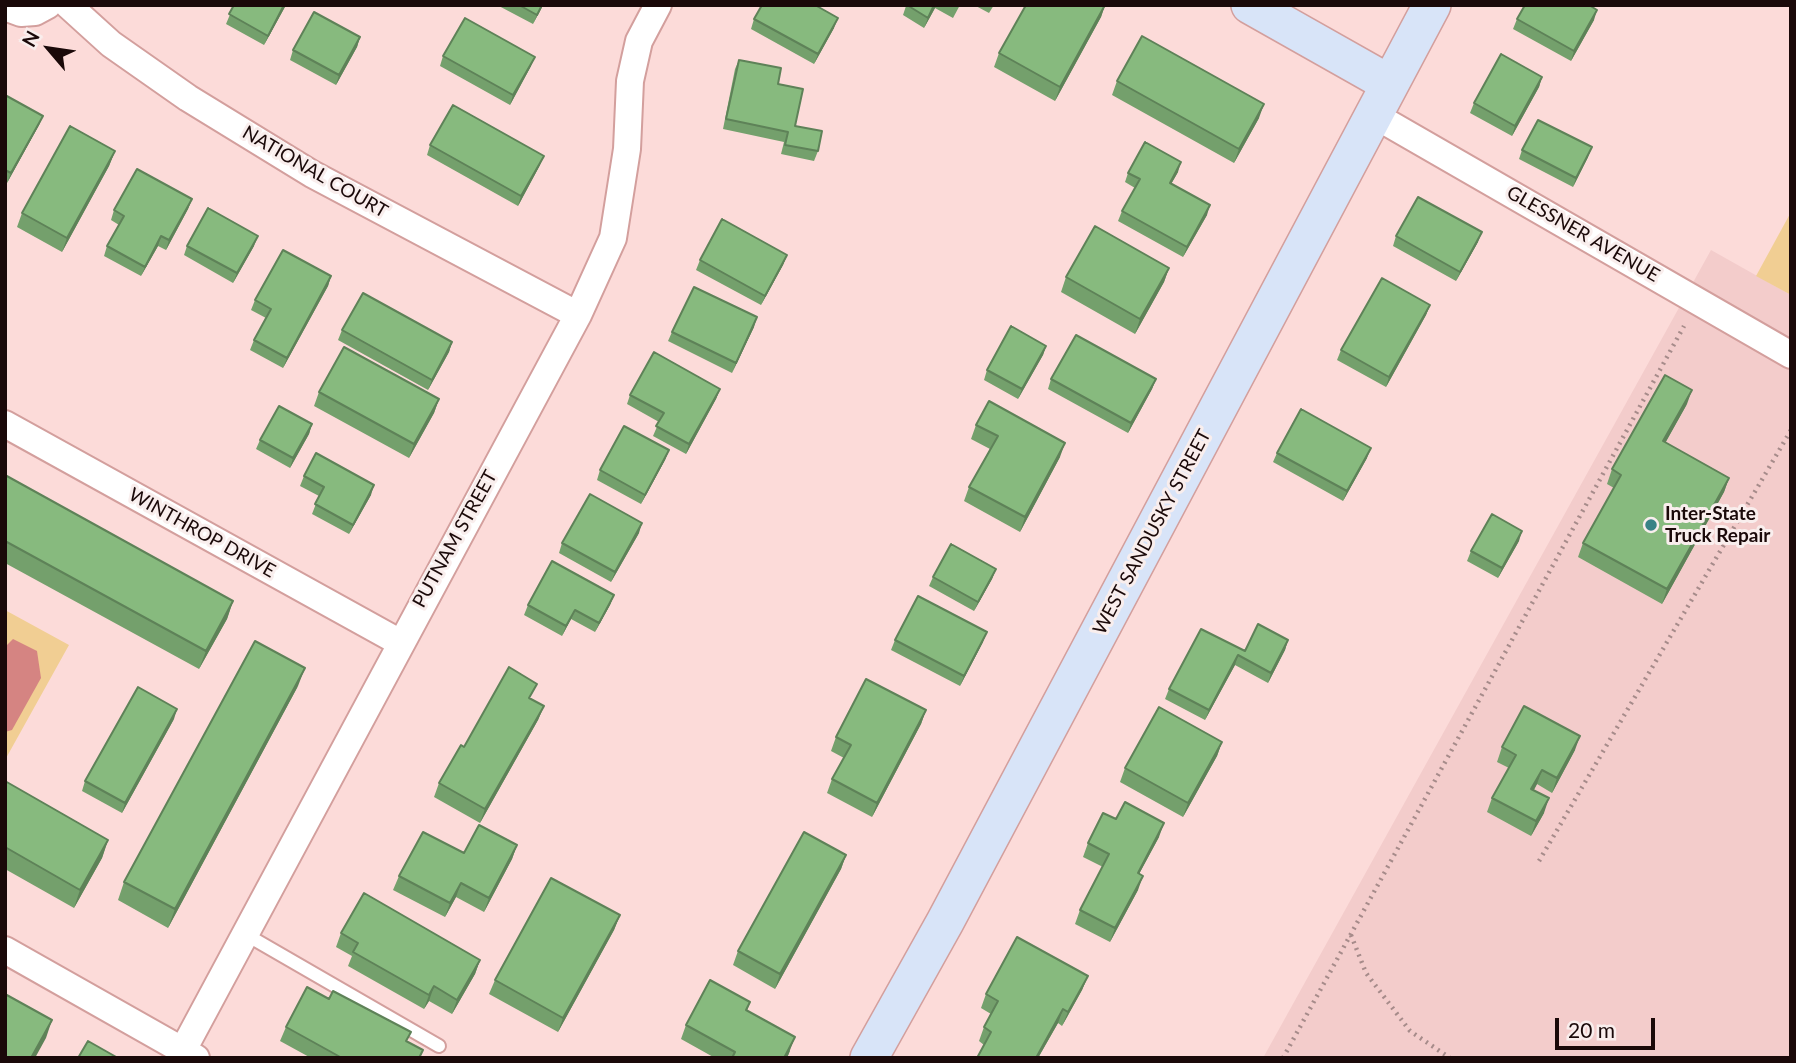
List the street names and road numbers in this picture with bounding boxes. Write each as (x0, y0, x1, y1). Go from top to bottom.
street label: NATIONAL COURT (238, 121, 392, 223)
street label: GLESSNER AVENUE (1503, 181, 1663, 287)
street label: WEST SANDUSKY STREET (1088, 426, 1216, 638)
street label: PUTNAM STREET (408, 467, 502, 611)
street label: WINTHROP DRIVE (125, 483, 279, 583)

